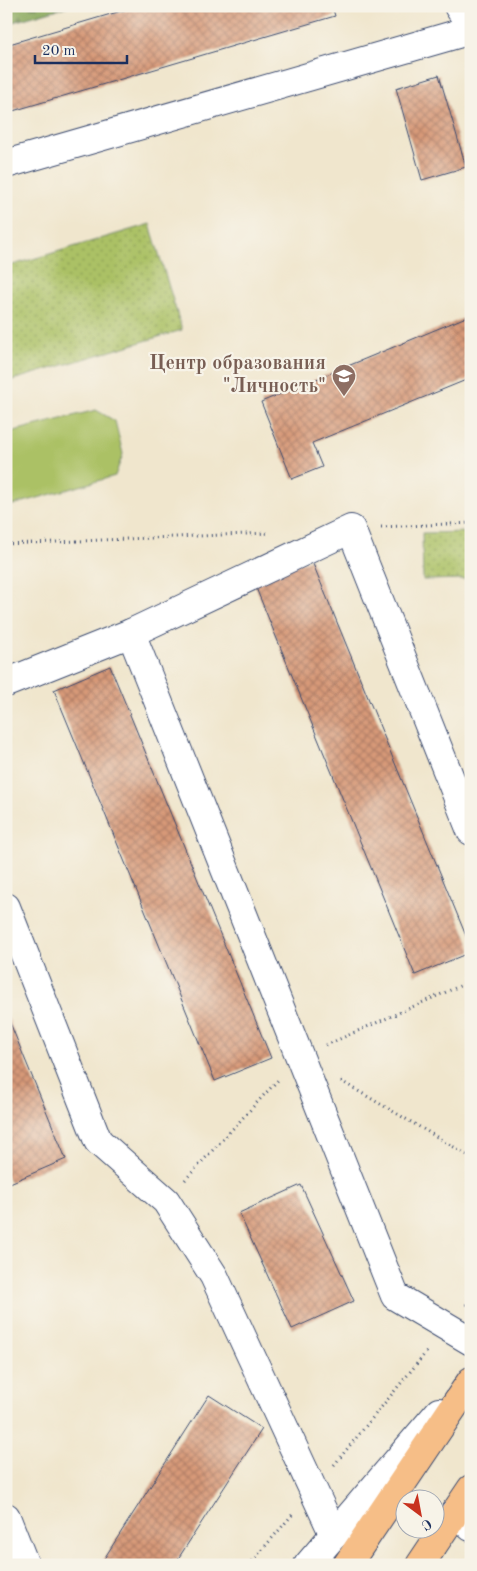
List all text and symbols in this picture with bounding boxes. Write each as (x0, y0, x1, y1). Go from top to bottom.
scale bar (35, 32, 128, 64)
text: 20 m (42, 44, 76, 59)
place label: Центр образования "Личность" (149, 354, 326, 397)
school or university icon: Центр образования "Личность" (331, 363, 357, 397)
north arrow (394, 1488, 444, 1538)
text: С (419, 1516, 434, 1533)

